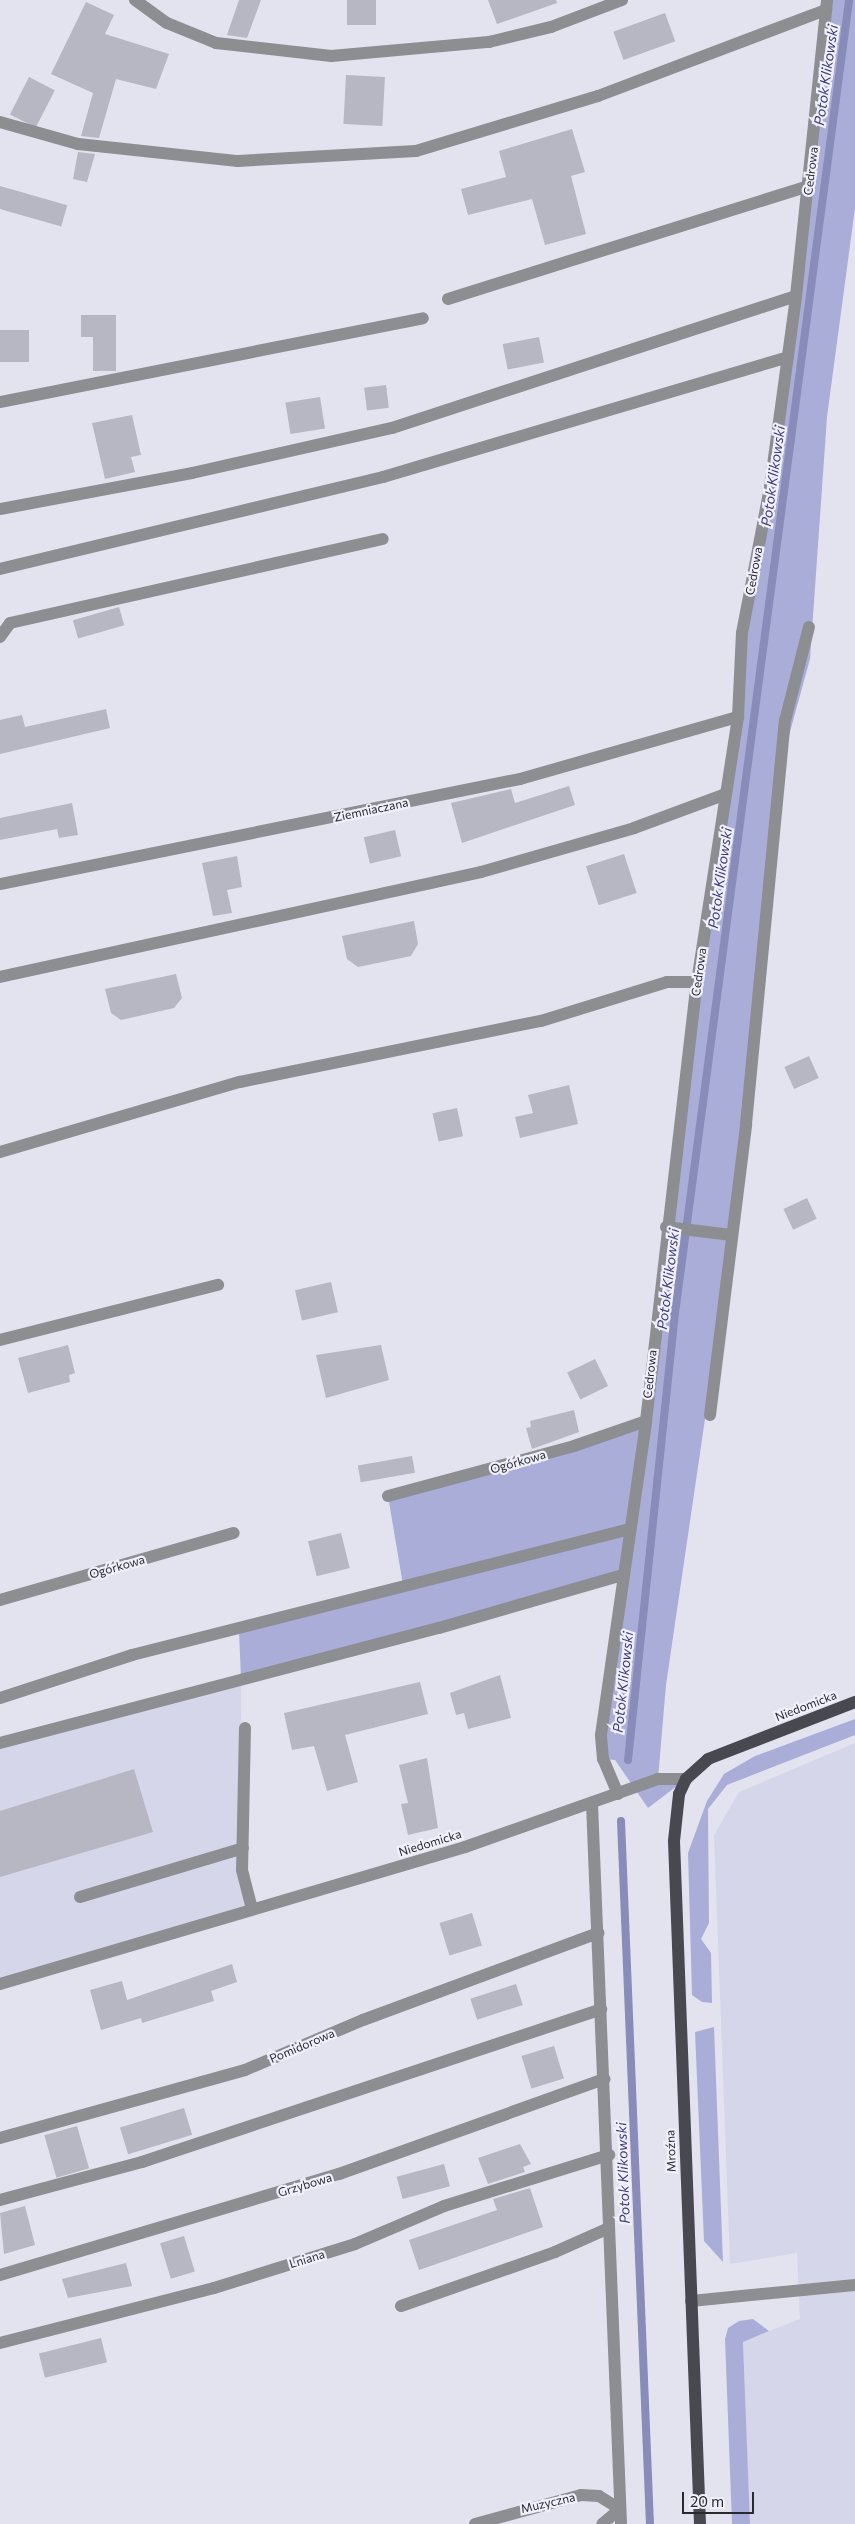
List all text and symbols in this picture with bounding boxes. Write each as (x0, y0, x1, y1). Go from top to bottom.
water label: Potok Klikowski (811, 24, 841, 126)
street label: Cedrowa (801, 146, 821, 196)
water label: Potok Klikowski (758, 425, 788, 527)
street label: Cedrowa (743, 546, 765, 596)
street label: Ziemniaczana (333, 795, 409, 825)
water label: Potok Klikowski (705, 827, 735, 929)
street label: Cedrowa (688, 947, 710, 997)
water label: Potok Klikowski (653, 1228, 683, 1330)
street label: Cedrowa (640, 1349, 660, 1399)
street label: Ogórkowa (489, 1447, 547, 1477)
street label: Ogórkowa (88, 1552, 146, 1582)
water label: Potok Klikowski (609, 1631, 637, 1733)
street label: Niedomicka (773, 1688, 839, 1724)
street label: Niedomicka (397, 1827, 463, 1859)
street label: Pomidorowa (267, 2026, 337, 2066)
water label: Potok Klikowski (613, 2122, 633, 2224)
street label: Mroźna (663, 2130, 679, 2172)
street label: Grzybowa (276, 2170, 334, 2200)
street label: Lniana (288, 2247, 326, 2271)
scale bar (685, 2482, 758, 2514)
street label: Muzyczna (520, 2490, 576, 2516)
text: 20 m (690, 2492, 724, 2510)

